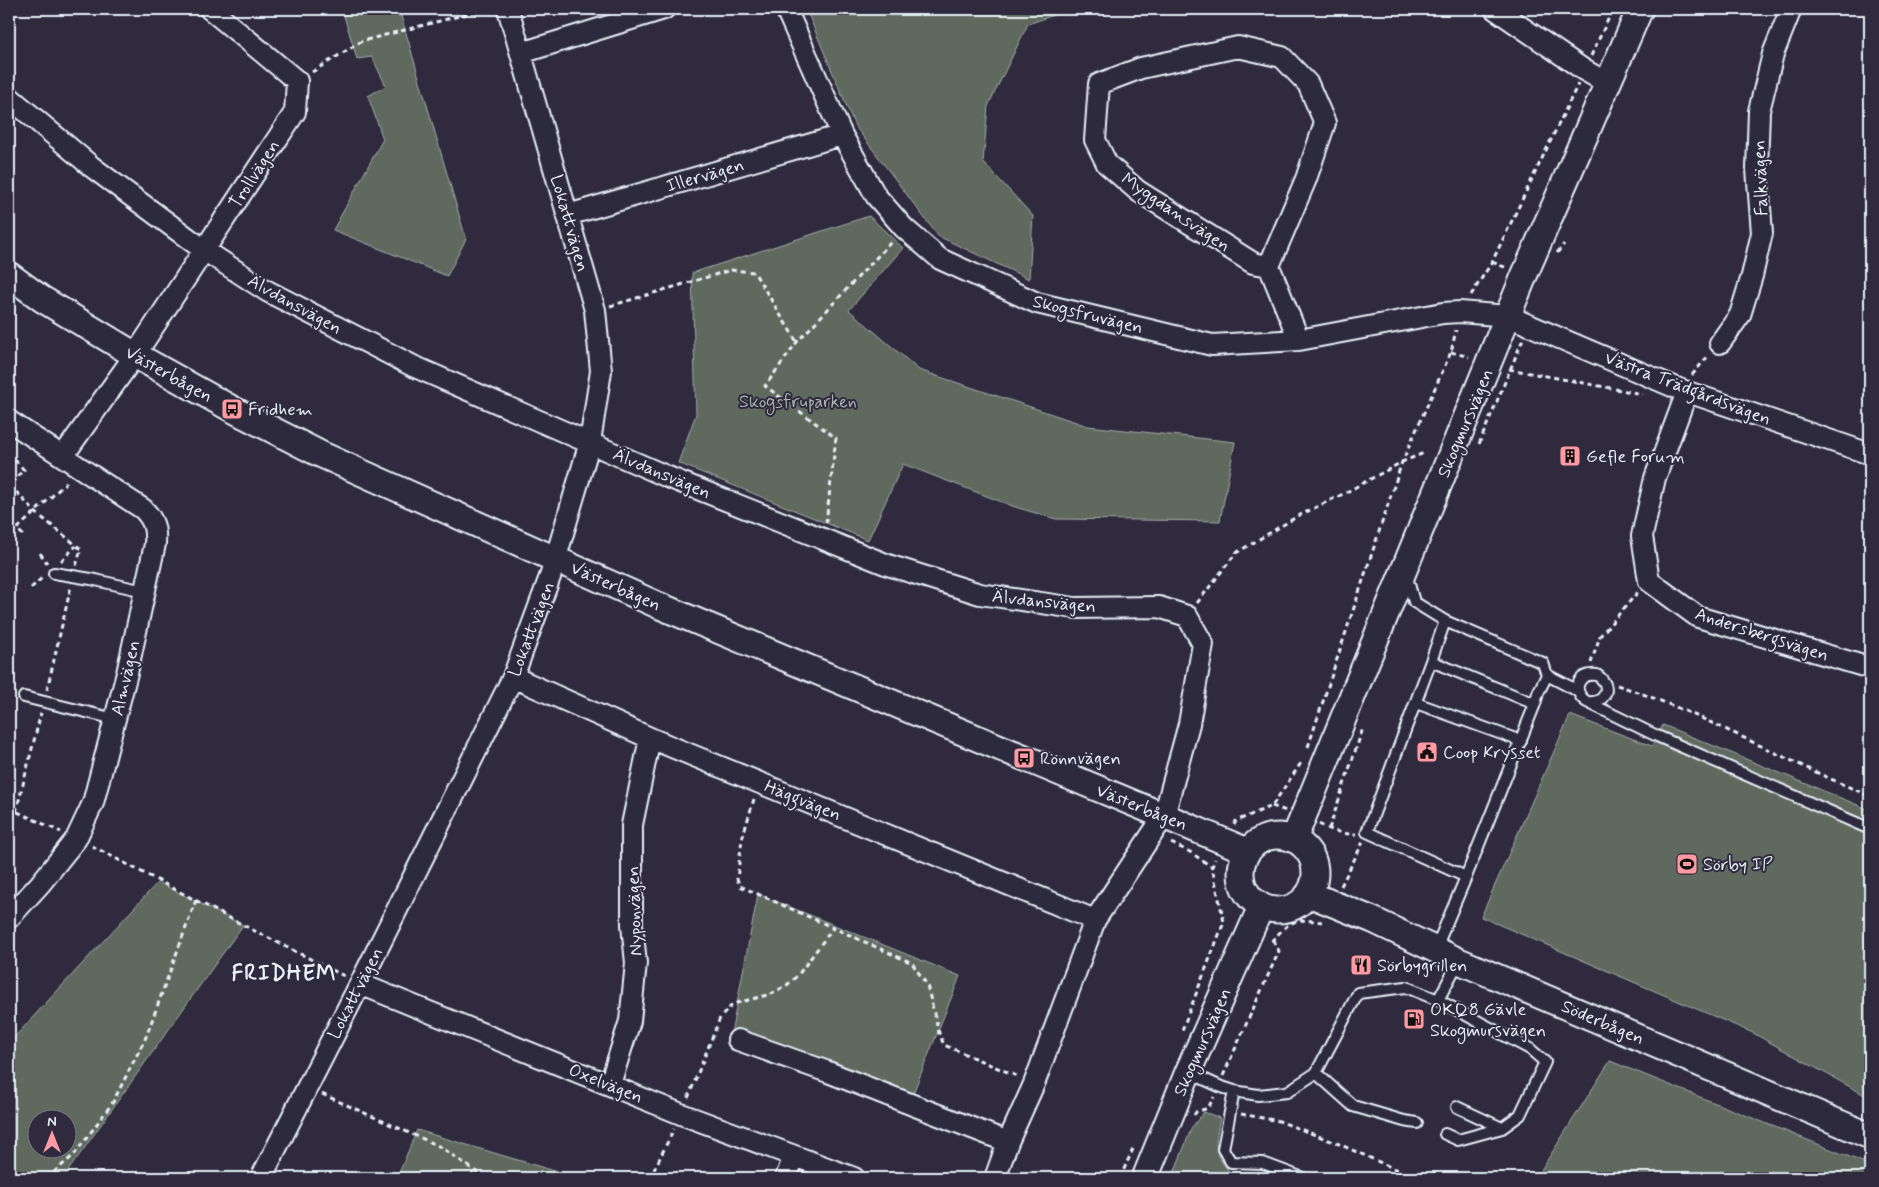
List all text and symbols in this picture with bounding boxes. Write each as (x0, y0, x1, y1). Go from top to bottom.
street label: Trollvägen (224, 136, 286, 213)
street label: Falkvägen (1748, 140, 1774, 216)
street label: Illervägen (664, 153, 747, 198)
street label: Myggdansvägen (1116, 168, 1235, 259)
street label: Lokattvägen (544, 172, 594, 275)
street label: Älvdansvägen (243, 269, 346, 341)
street label: Skogsfruvägen (1030, 290, 1145, 341)
street label: Västerbågen (121, 341, 217, 409)
street label: Västra Trädgårdsvägen (1600, 346, 1774, 434)
street label: Skogmursvägen (1432, 365, 1501, 482)
park label: Skogsfruparken (739, 390, 857, 415)
bus stop icon: Fridhem (220, 397, 244, 421)
place label: Fridhem (248, 398, 313, 422)
street label: Älvdansvägen (609, 442, 714, 505)
building icon: Gefle Forum (1558, 444, 1582, 468)
place label: Gefle Forum (1586, 445, 1685, 469)
street label: Västerbågen (567, 556, 665, 617)
street label: Lokattvägen (503, 578, 561, 680)
street label: Älvdansvägen (991, 585, 1097, 619)
street label: Andersbergsvägen (1691, 602, 1832, 670)
street label: Almvägen (106, 638, 146, 718)
public building icon: Coop Krysset (1415, 740, 1439, 764)
place label: Coop Krysset (1443, 741, 1541, 765)
bus stop icon: Rönnvägen (1012, 746, 1036, 770)
place label: Rönnvägen (1040, 747, 1121, 771)
street label: Häggvägen (760, 775, 845, 829)
street label: Västerbågen (1092, 779, 1191, 837)
sports icon: Sörby IP (1675, 852, 1699, 876)
place label: Sörby IP (1703, 853, 1773, 877)
street label: Nyponvägen (621, 866, 649, 956)
street label: Lokattvägen (323, 944, 389, 1043)
restaurant icon: Sörbygrillen (1349, 953, 1373, 977)
place label: Sörbygrillen (1377, 954, 1467, 978)
district label: FRIDHEM (232, 960, 336, 988)
street label: Skogmursvägen (1168, 984, 1238, 1101)
street label: Söderbågen (1557, 995, 1648, 1051)
place label: OKQ8 Gävle Skogmursvägen (1430, 998, 1546, 1044)
fuel station icon: OKQ8 Gävle Skogmursvägen (1402, 1007, 1426, 1031)
street label: Oxelvägen (565, 1058, 646, 1110)
north arrow (28, 1110, 78, 1160)
text: N (47, 1113, 57, 1131)

